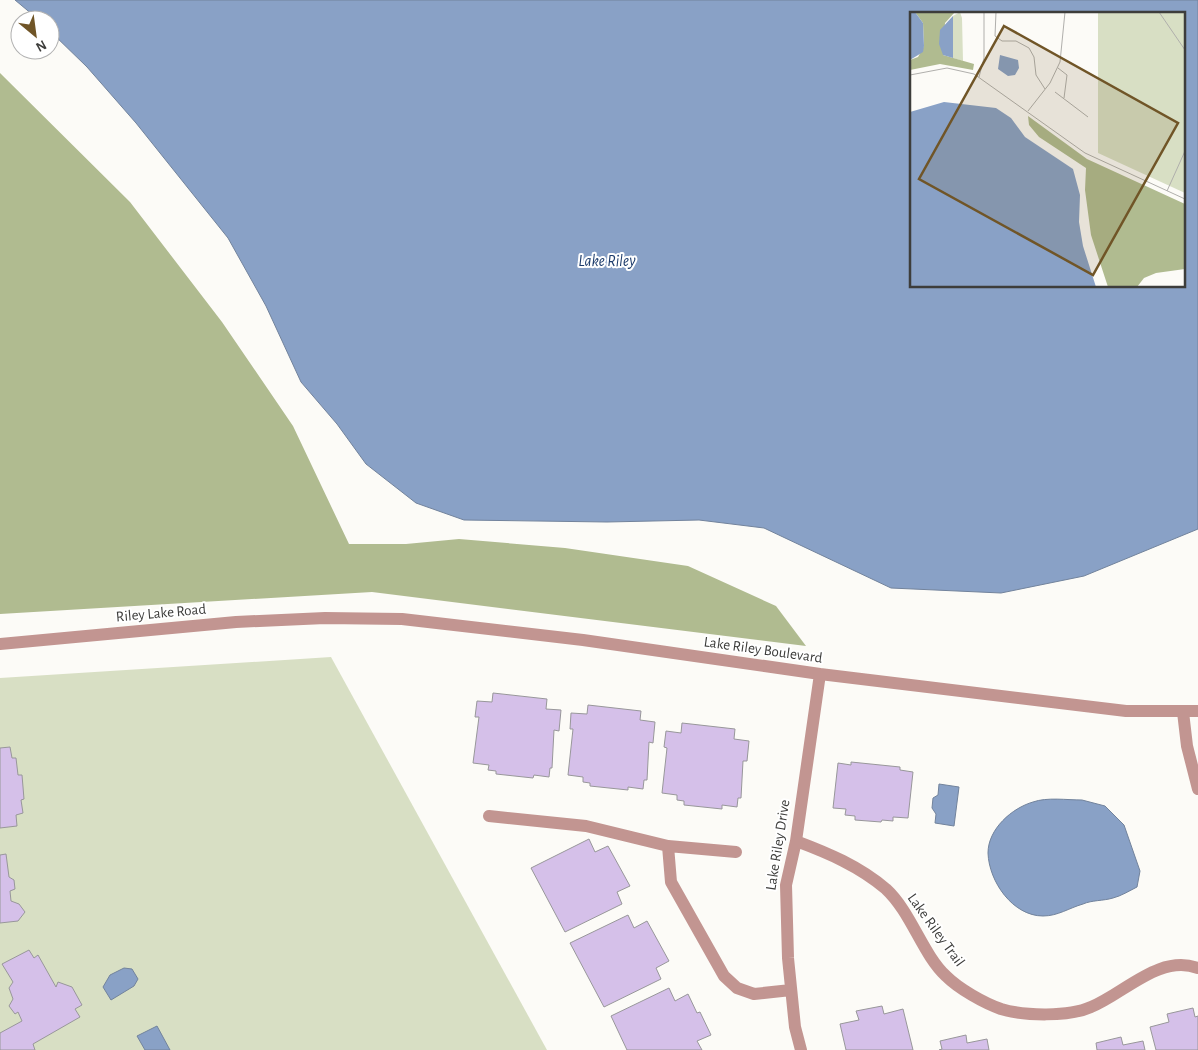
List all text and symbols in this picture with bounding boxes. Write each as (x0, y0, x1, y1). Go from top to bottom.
north arrow (10, 10, 60, 60)
inset map (910, 12, 1186, 288)
text: N (33, 37, 48, 54)
water label: Lake Riley (578, 253, 636, 269)
street label: Riley Lake Road (115, 602, 207, 624)
street label: Lake Riley Boulevard (703, 634, 824, 666)
street label: Lake Riley Drive (763, 798, 793, 892)
street label: Lake Riley Trail (905, 891, 967, 969)

